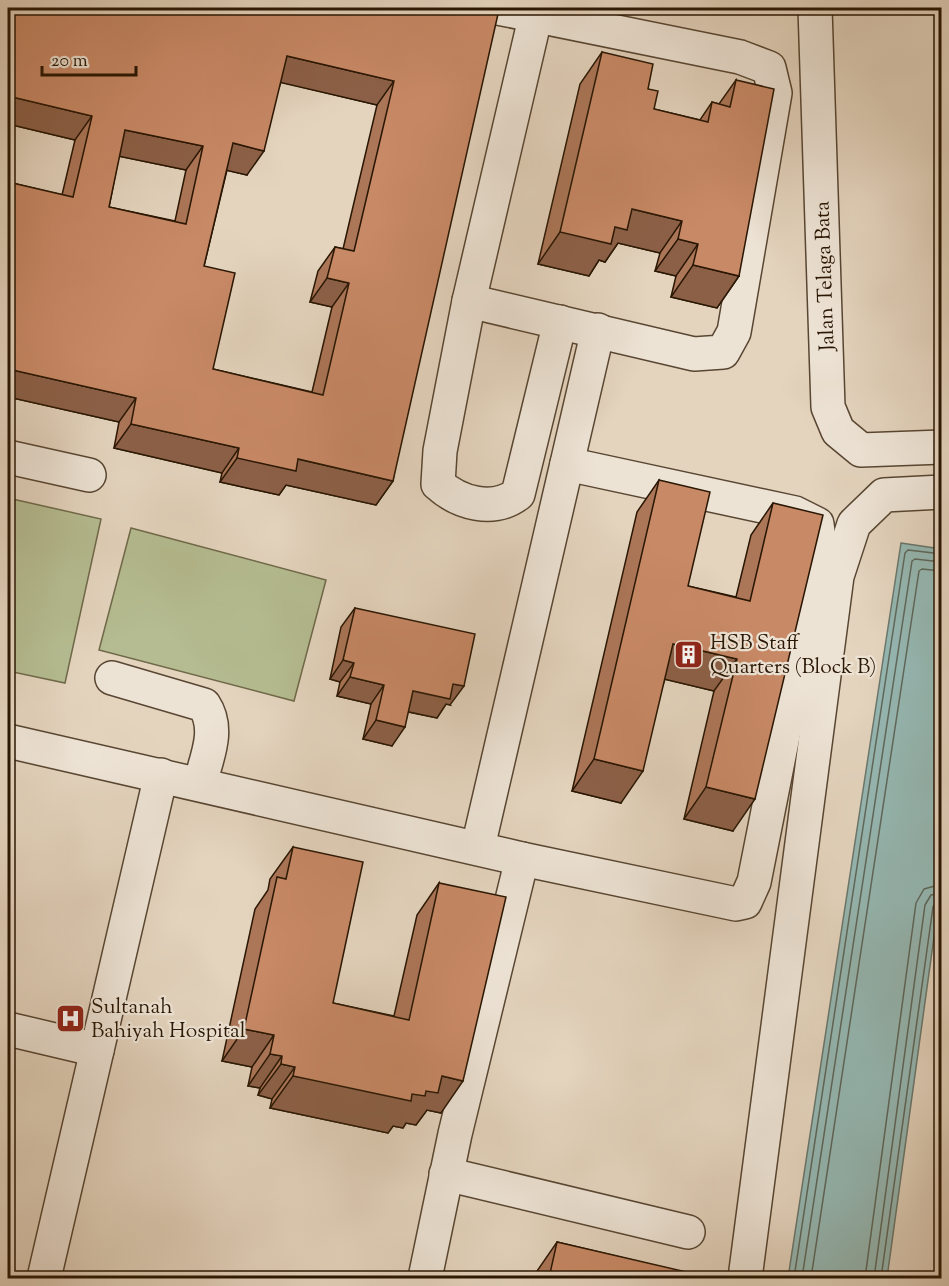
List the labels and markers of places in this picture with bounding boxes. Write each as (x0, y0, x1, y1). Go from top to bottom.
place label: HSB Staff Quarters (Block B) (710, 629, 876, 683)
building icon: HSB Staff Quarters (Block B) (673, 638, 705, 670)
place label: Sultanah Bahiyah Hospital (91, 993, 246, 1047)
hospital icon: Sultanah Bahiyah Hospital (54, 1002, 86, 1034)

